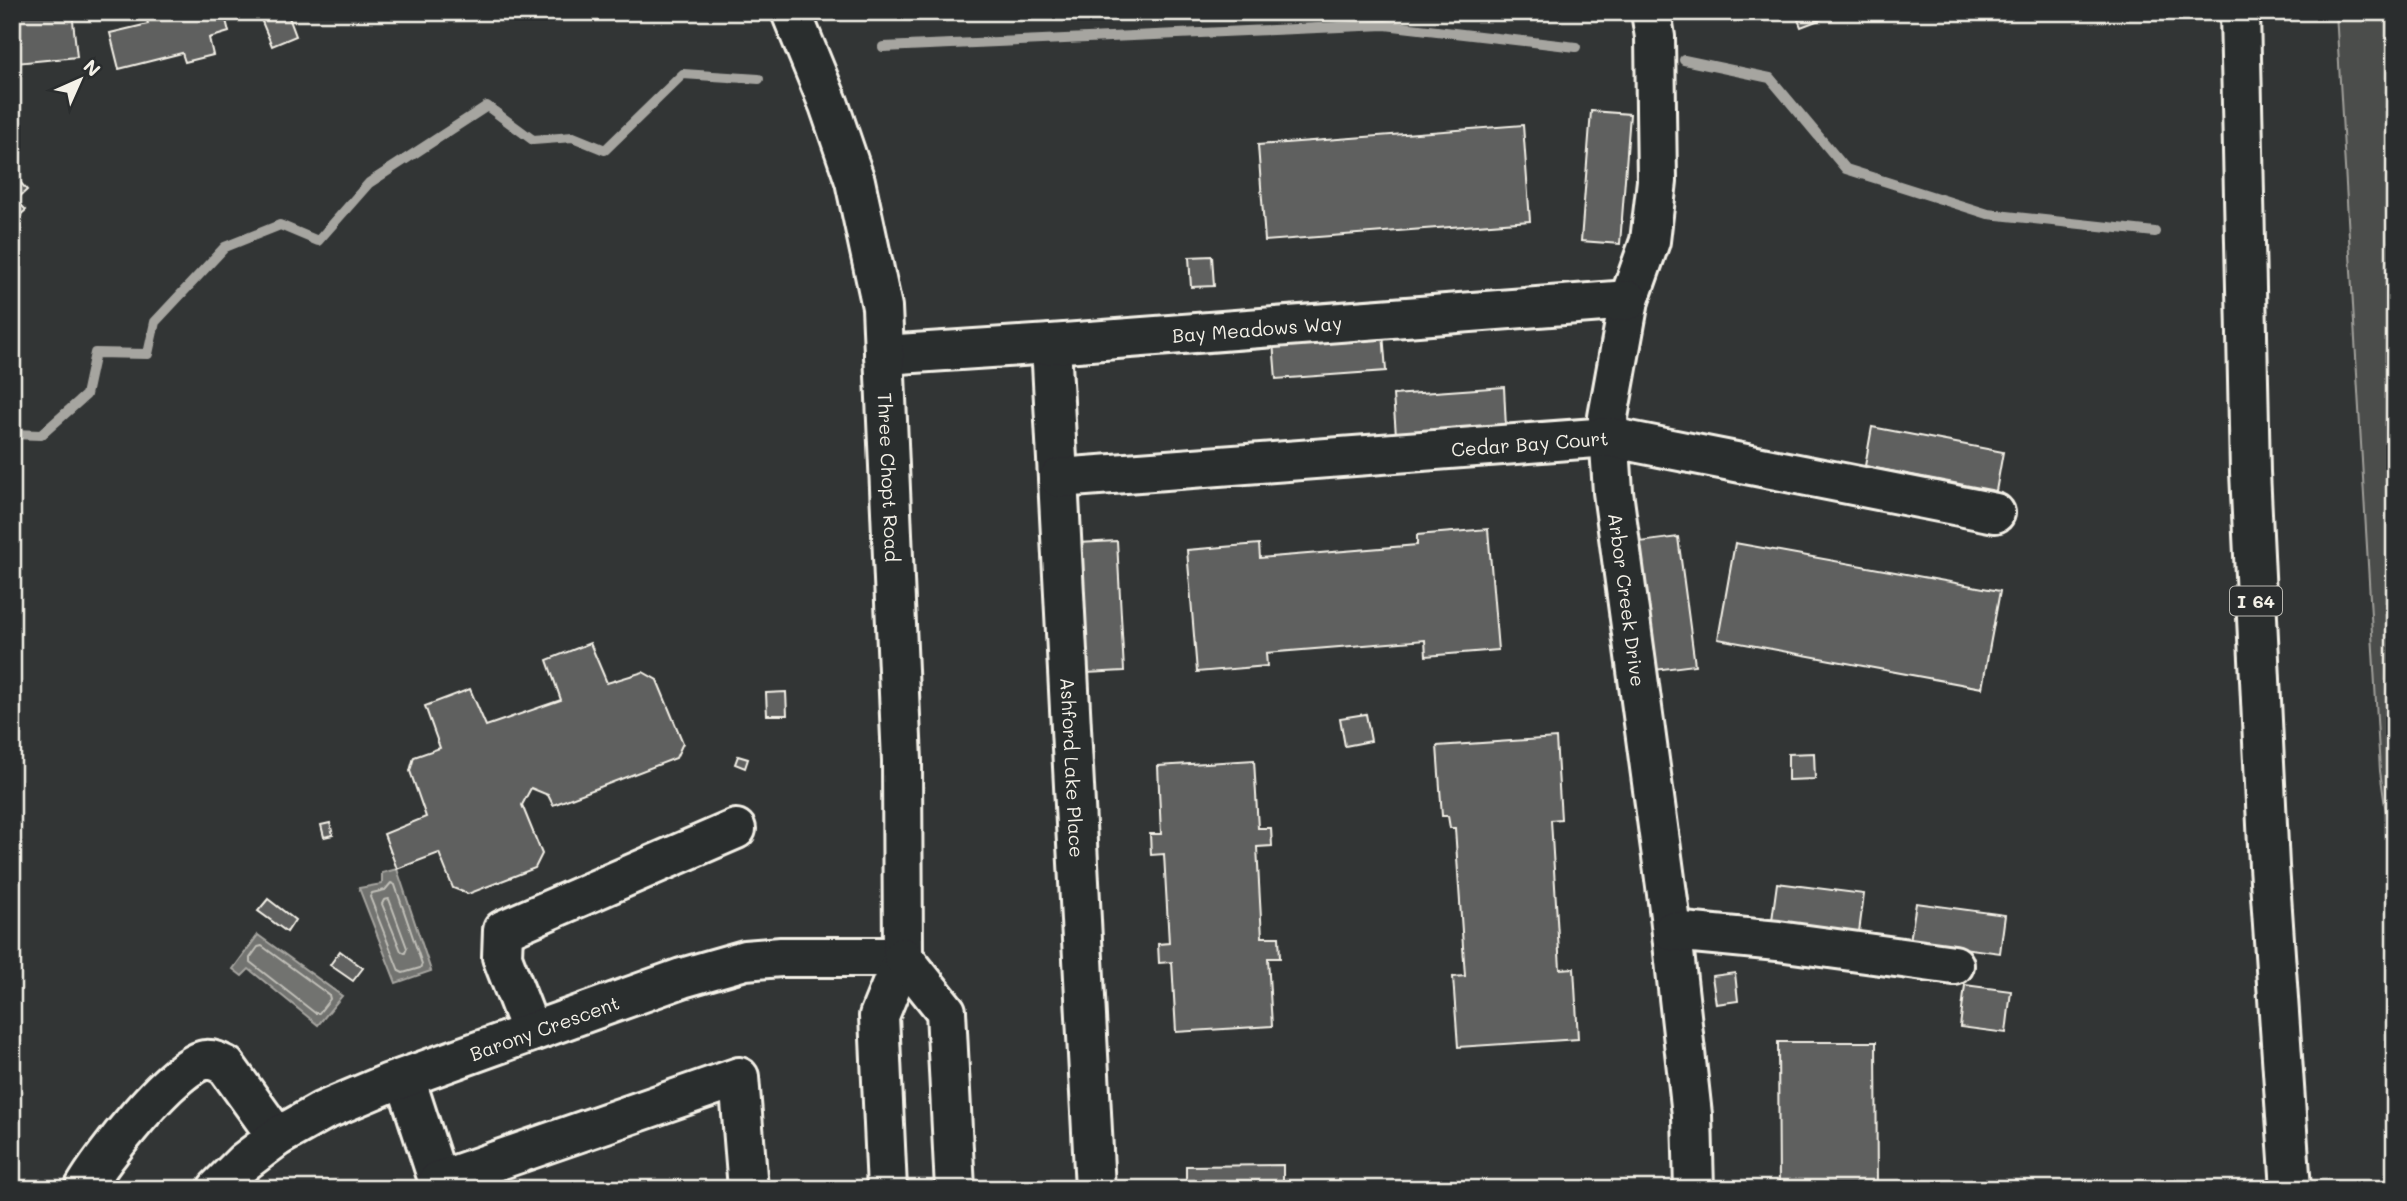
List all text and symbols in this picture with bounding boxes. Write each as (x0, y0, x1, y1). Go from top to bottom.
north arrow (46, 46, 116, 116)
text: N (78, 54, 106, 82)
street label: Bay Meadows Way (1171, 309, 1343, 347)
street label: Three Chopt Road (873, 392, 906, 562)
street label: Cedar Bay Court (1450, 425, 1609, 461)
street label: Arbor Creek Drive (1603, 511, 1652, 688)
road number: I 64 (2230, 586, 2282, 616)
street label: Ashford Lake Place (1056, 677, 1090, 858)
street label: Barony Crescent (466, 989, 622, 1066)

